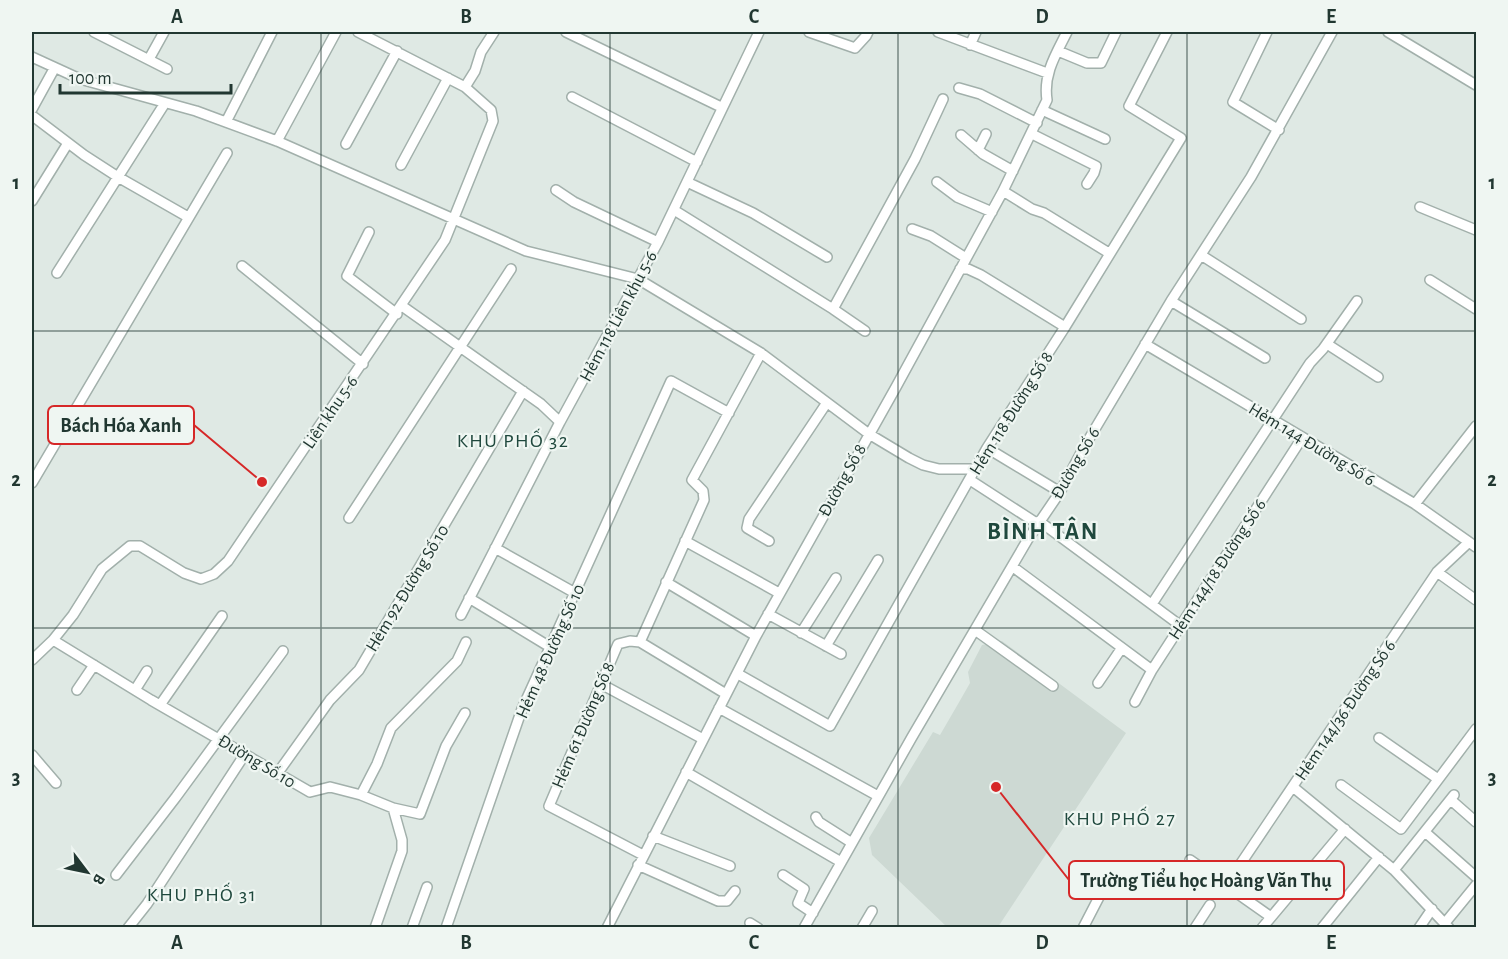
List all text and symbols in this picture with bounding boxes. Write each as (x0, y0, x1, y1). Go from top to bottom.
text: A (171, 7, 183, 27)
text: B (460, 7, 472, 27)
text: C (749, 7, 760, 27)
text: D (1035, 7, 1049, 27)
text: E (1326, 7, 1336, 27)
scale bar (60, 57, 231, 95)
text: 100 m (69, 70, 112, 88)
text: 1 (12, 173, 20, 193)
text: 1 (1488, 173, 1496, 193)
street label: Hẻm 118 Liên khu 5-6 (577, 248, 661, 385)
street label: Hẻm 118 Đường Số 8 (966, 348, 1057, 478)
street label: Liên khu 5-6 (300, 373, 362, 452)
street label: Hẻm 144 Đường Số 6 (1245, 399, 1378, 490)
callout: Bách Hóa Xanh (48, 406, 194, 444)
text: Bách Hóa Xanh (60, 416, 182, 436)
street label: Đường Số 6 (1047, 424, 1104, 503)
district label: KHU PHỐ 32 (457, 428, 569, 451)
street label: Đường Số 8 (815, 441, 870, 520)
text: 2 (11, 470, 21, 490)
text: 2 (1487, 470, 1497, 490)
street label: Hẻm 144/18 Đường Số 6 (1165, 495, 1270, 643)
district label: BÌNH TÂN (987, 516, 1099, 544)
street label: Hẻm 92 Đường Số 10 (362, 521, 453, 655)
street label: Hẻm 48 Đường Số 10 (512, 581, 589, 721)
street label: Hẻm 144/36 Đường Số 6 (1291, 637, 1399, 784)
street label: Hẻm 61 Đường Số 8 (548, 659, 619, 791)
street label: Đường Số 10 (214, 731, 299, 792)
text: 3 (12, 768, 20, 788)
text: 3 (1488, 768, 1496, 788)
district label: KHU PHỐ 27 (1064, 806, 1176, 829)
north arrow (57, 842, 117, 902)
callout: Trường Tiểu học Hoàng Văn Thụ (1069, 861, 1344, 899)
text: Trường Tiểu học Hoàng Văn Thụ (1080, 867, 1332, 891)
text: B (90, 871, 108, 888)
district label: KHU PHỐ 31 (147, 882, 257, 905)
text: A (171, 933, 183, 953)
text: B (460, 933, 472, 953)
text: C (749, 933, 760, 953)
text: D (1035, 933, 1049, 953)
text: E (1326, 933, 1336, 953)

